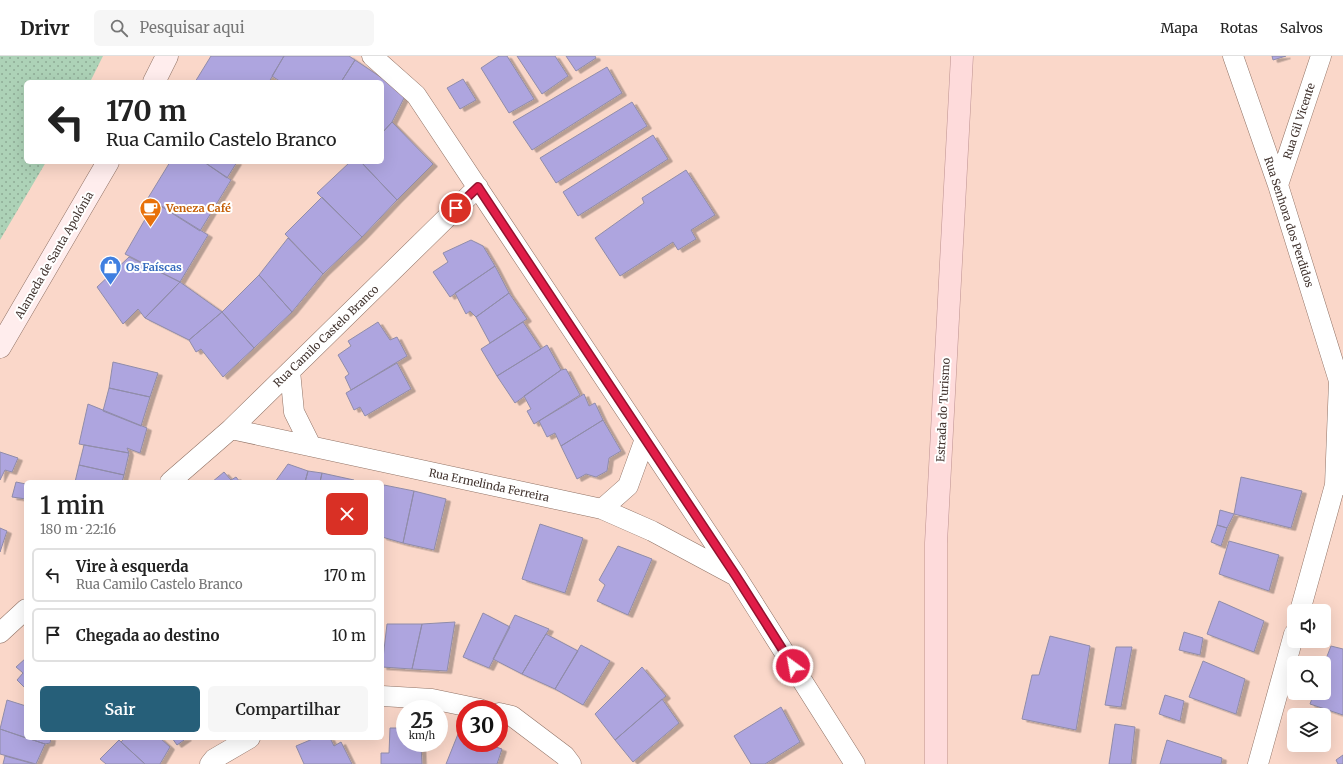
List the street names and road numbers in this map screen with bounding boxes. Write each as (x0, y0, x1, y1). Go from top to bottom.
street label: Rua Gil Vicente (1280, 81, 1318, 161)
street label: Rua Senhora dos Perdidos (1261, 155, 1317, 289)
street label: Alameda de Santa Apolónia (11, 189, 96, 322)
street label: Rua Camilo Castelo Branco (270, 282, 382, 390)
street label: Estrada do Turismo (933, 357, 953, 462)
street label: Rua Ermelinda Ferreira (428, 465, 551, 505)

